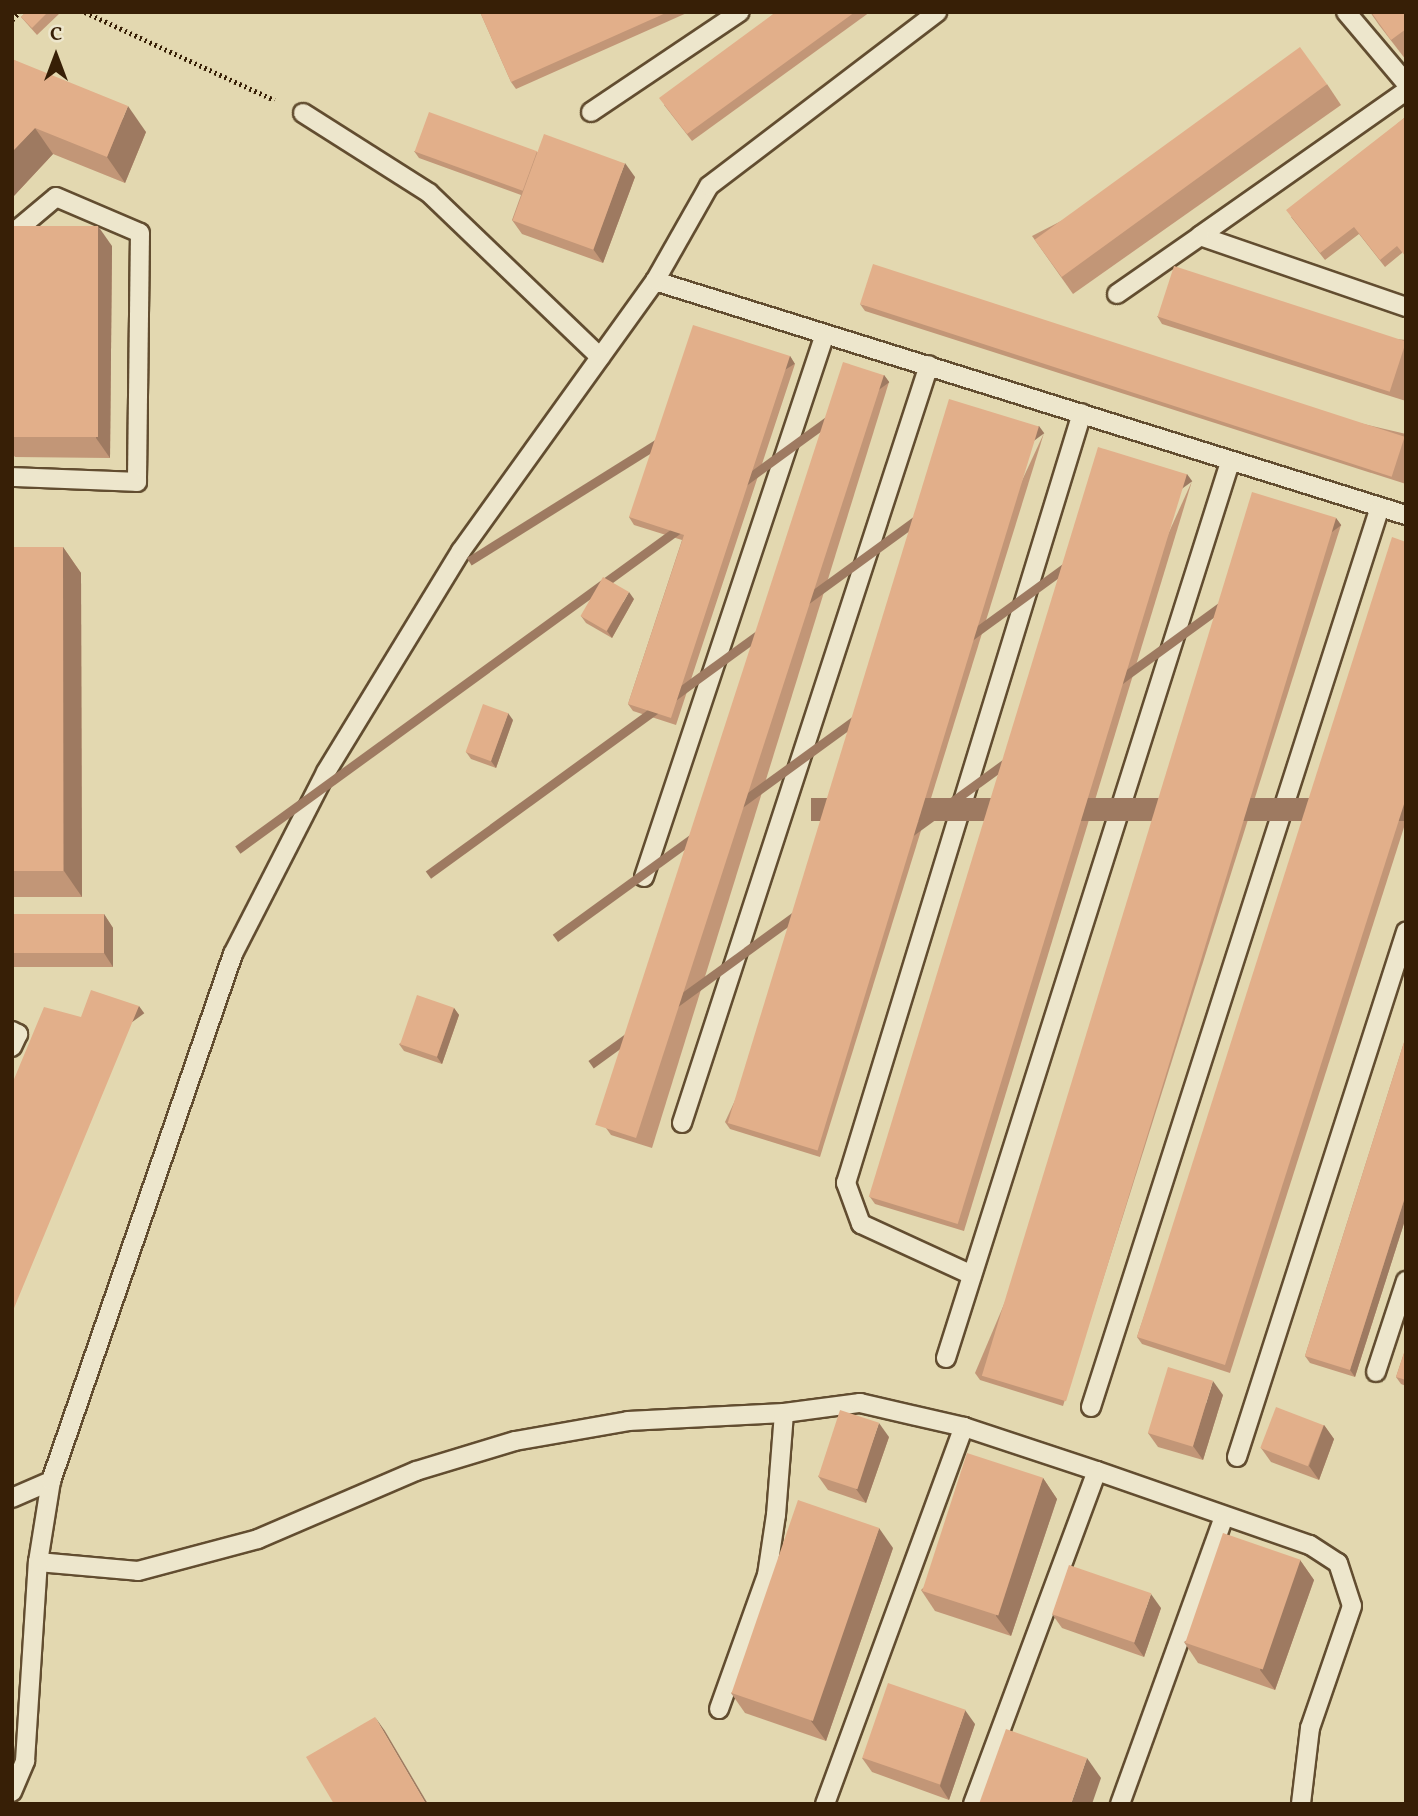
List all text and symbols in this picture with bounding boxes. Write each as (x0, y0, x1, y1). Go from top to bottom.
north arrow (21, 21, 91, 91)
text: С (50, 22, 62, 48)

